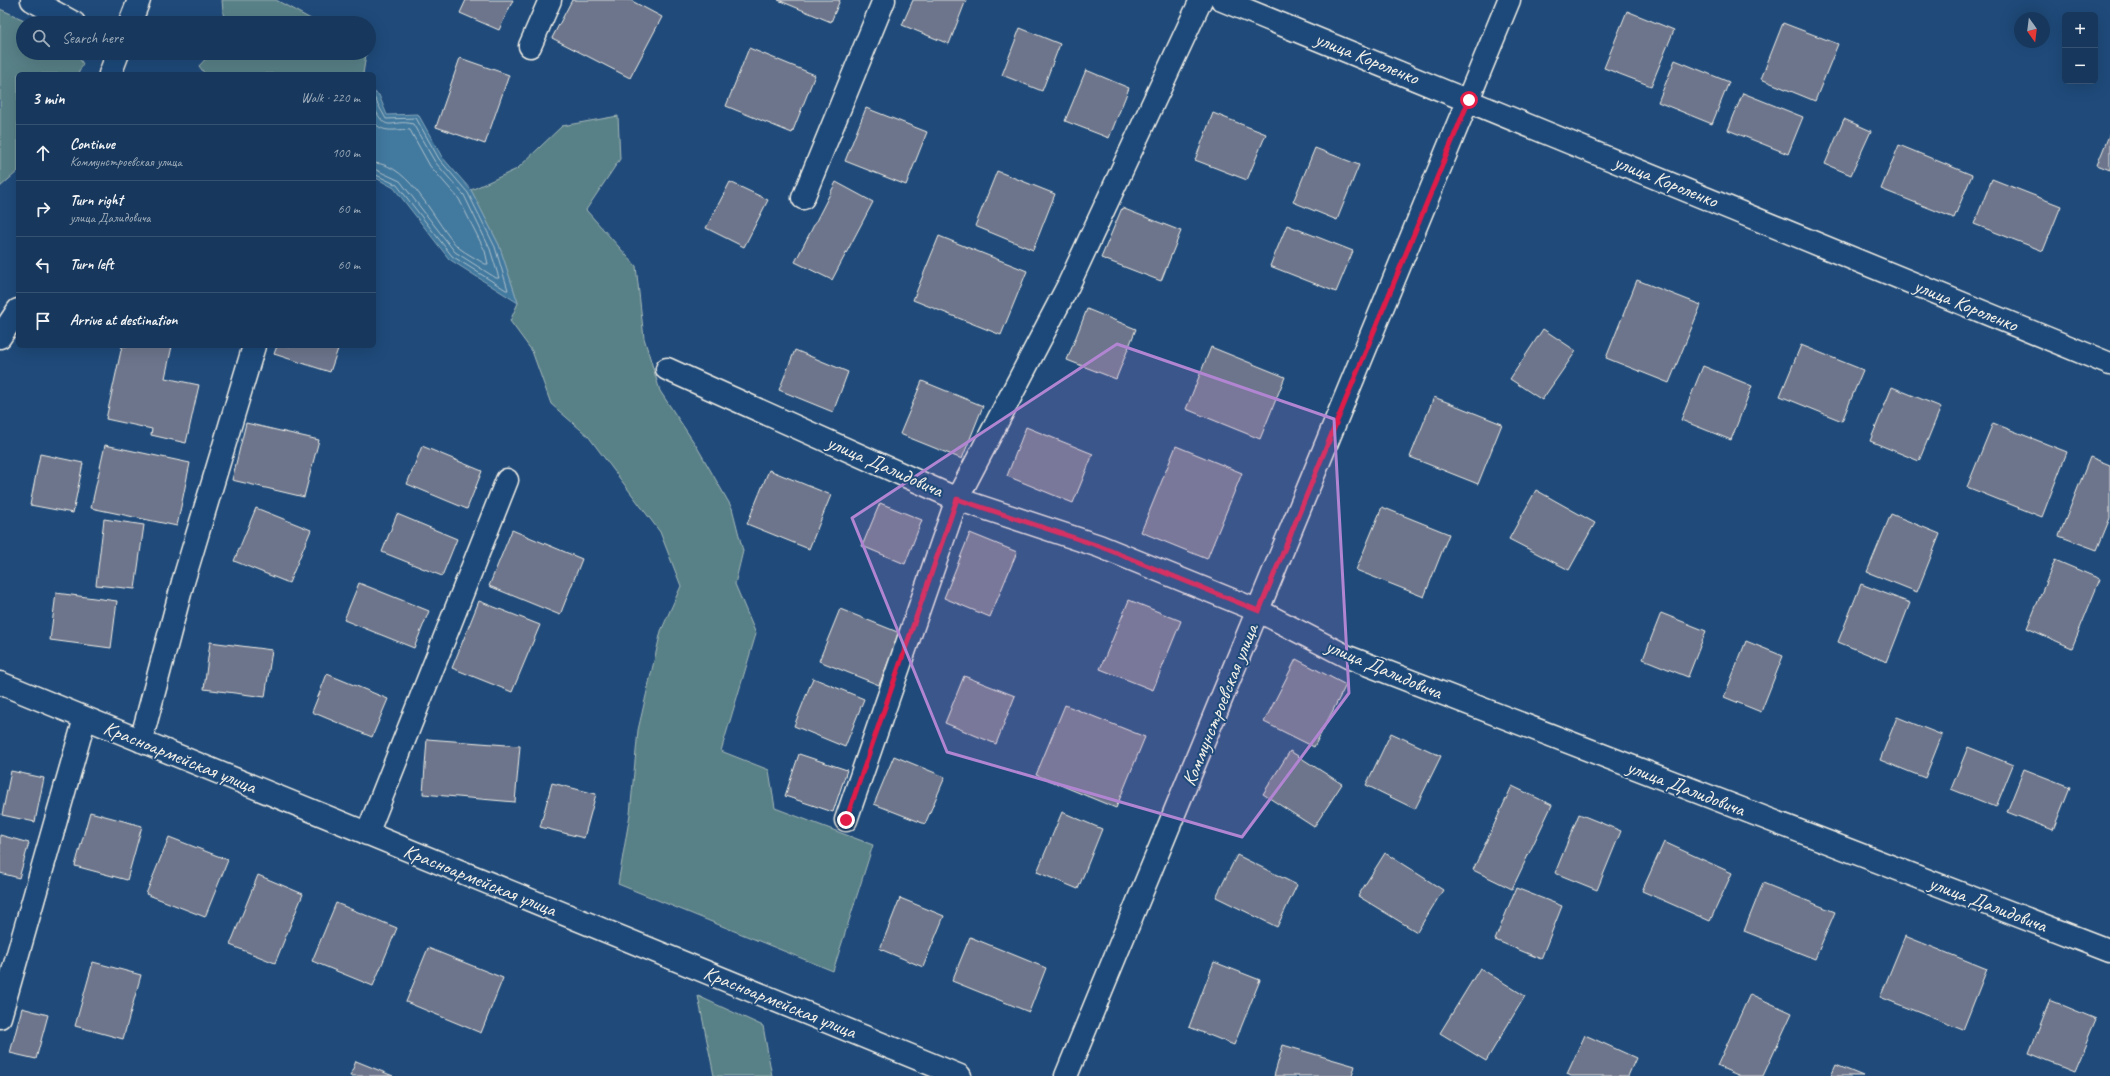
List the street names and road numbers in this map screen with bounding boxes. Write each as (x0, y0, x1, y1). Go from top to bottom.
street label: улица Короленко (1311, 26, 1423, 90)
street label: улица Короленко (1610, 149, 1722, 213)
street label: улица Короленко (1910, 273, 2022, 337)
street label: улица Далидовича (822, 429, 948, 503)
street label: Коммунстроевская улица (1176, 619, 1265, 790)
street label: улица Далидовича (1321, 633, 1448, 705)
street label: Красноармейская улица (100, 715, 262, 800)
street label: улица Далидовича (1623, 754, 1750, 823)
street label: Красноармейская улица (400, 838, 562, 923)
street label: улица Далидовича (1925, 870, 2052, 939)
street label: Красноармейская улица (700, 960, 862, 1045)

